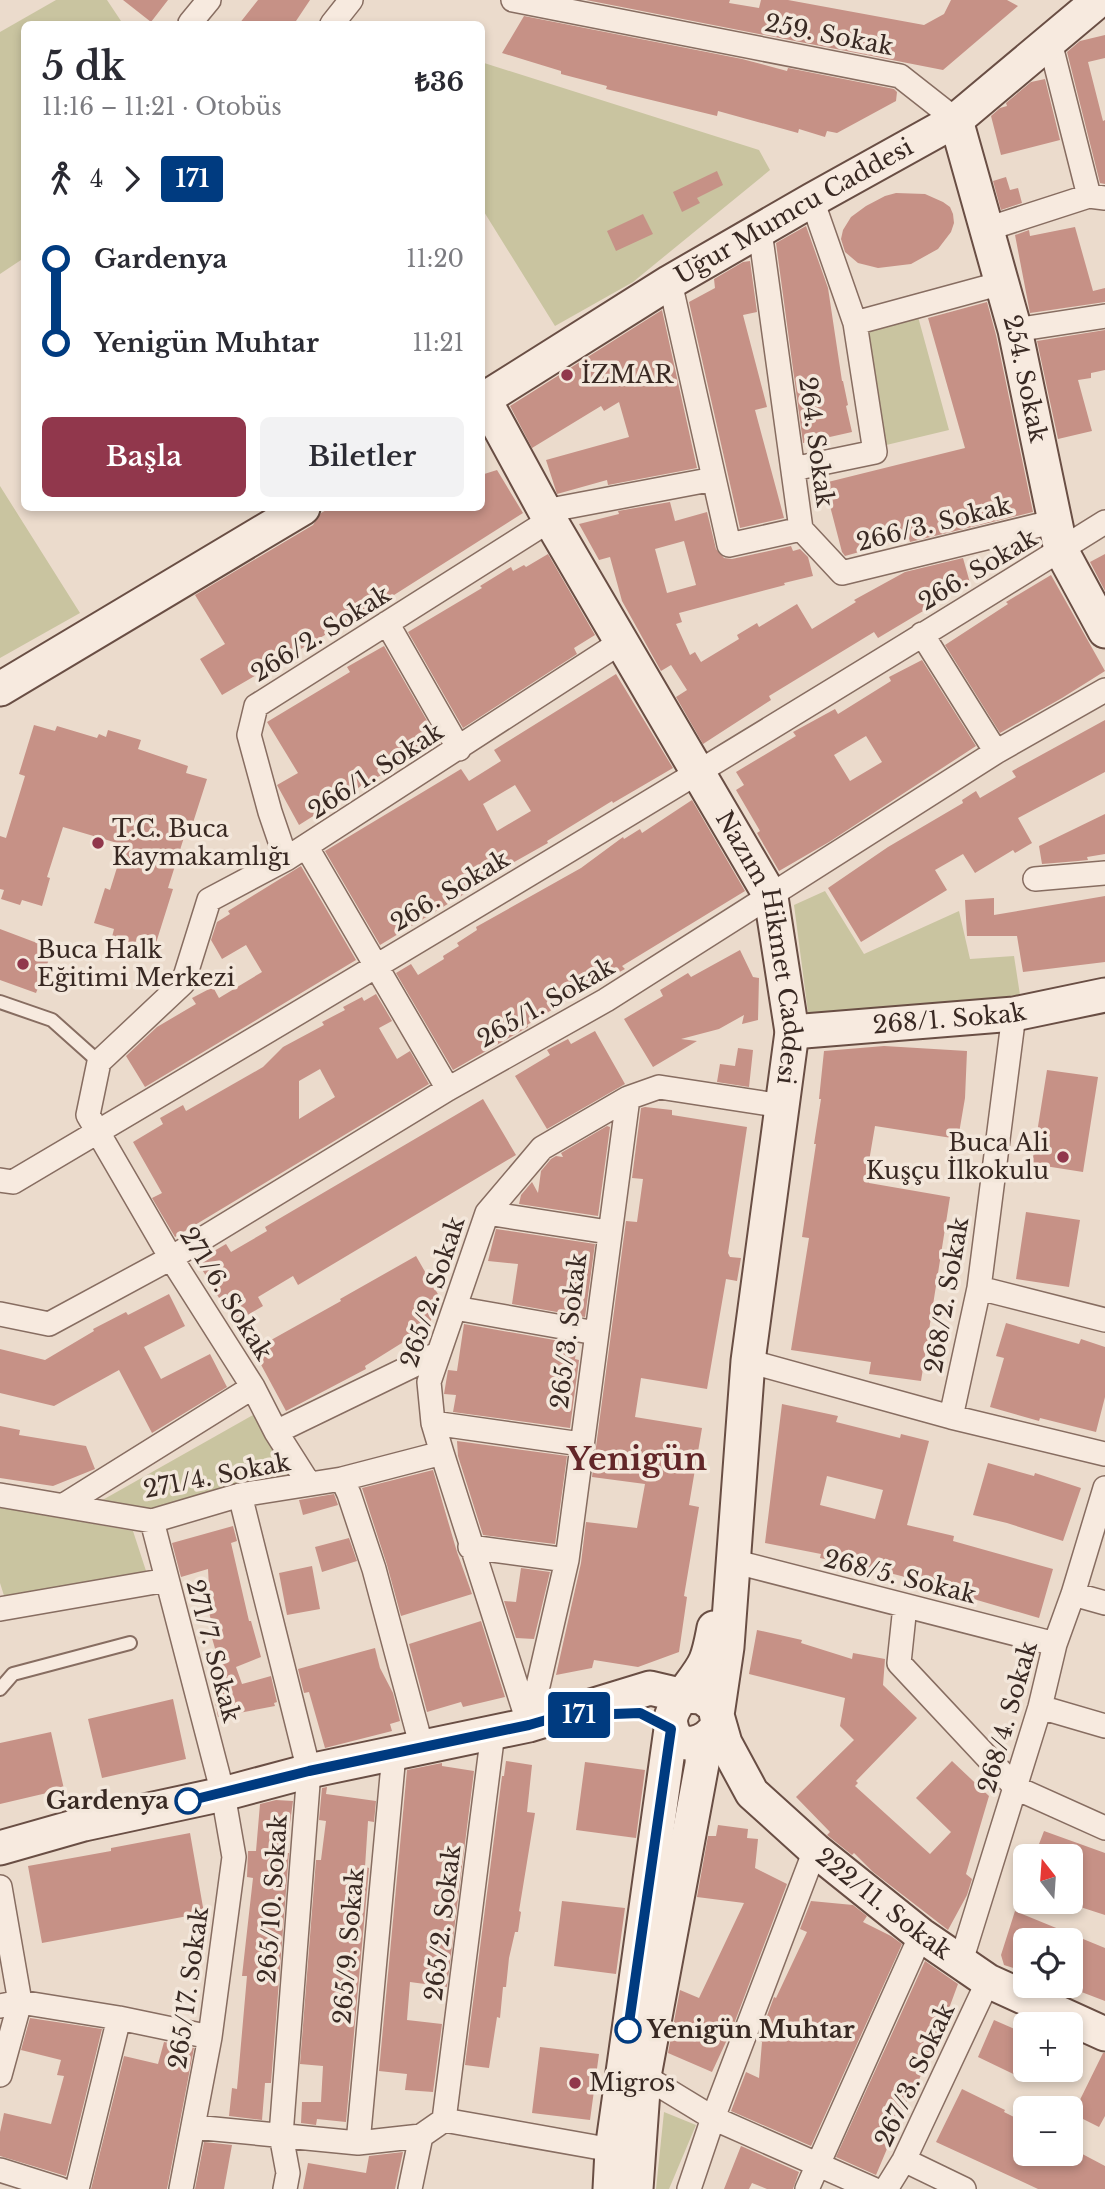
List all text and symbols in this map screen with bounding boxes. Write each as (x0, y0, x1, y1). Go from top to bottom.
street label: 259. Sokak (762, 8, 896, 61)
text: 5 dk (42, 43, 125, 90)
text: ₺36 (415, 66, 464, 98)
text: 11:16 – 11:21 · Otobüs (42, 93, 282, 121)
street label: Uğur Mumcu Caddesi (669, 132, 918, 290)
icon: walk (42, 160, 80, 198)
icon: forward (113, 160, 151, 198)
text: 171 (175, 164, 209, 193)
text: 4 (90, 165, 103, 193)
text: Gardenya (94, 243, 227, 275)
text: 11:20 (406, 245, 464, 273)
street label: 254. Sokak (997, 311, 1053, 445)
text: Yenigün Muhtar (94, 327, 319, 359)
text: 11:21 (413, 329, 464, 357)
place label: İZMAR (581, 360, 674, 389)
marker: İZMAR (559, 367, 575, 383)
street label: 264. Sokak (793, 375, 840, 509)
button: Başla (42, 417, 246, 497)
button: Biletler (260, 417, 464, 497)
street label: 266/3. Sokak (853, 490, 1015, 557)
street label: 266. Sokak (913, 523, 1042, 616)
street label: 266/2. Sokak (246, 579, 396, 688)
street label: 266/1. Sokak (303, 716, 449, 825)
street label: Nazım Hikmet Caddesi (710, 806, 807, 1086)
place label: T.C. Buca Kaymakamlığı (112, 814, 290, 871)
marker: T.C. Buca Kaymakamlığı (90, 835, 106, 851)
street label: 266. Sokak (385, 844, 514, 937)
place label: Buca Halk Eğitimi Merkezi (37, 935, 235, 992)
street label: 265/1. Sokak (472, 952, 619, 1053)
marker: Buca Halk Eğitimi Merkezi (15, 956, 31, 972)
street label: 268/1. Sokak (872, 997, 1029, 1039)
place label: Buca Ali Kuşçu İlkokulu (866, 1128, 1049, 1185)
marker: Buca Ali Kuşçu İlkokulu (1055, 1149, 1071, 1165)
street label: 265/2. Sokak (394, 1213, 471, 1371)
street label: 268/2. Sokak (919, 1214, 975, 1375)
street label: 271/6. Sokak (174, 1222, 279, 1366)
street label: 265/3. Sokak (545, 1251, 592, 1411)
district label: Yenigün (566, 1439, 707, 1479)
street label: 271/4. Sokak (141, 1447, 293, 1504)
street label: 268/5. Sokak (821, 1544, 980, 1610)
street label: 271/7. Sokak (181, 1576, 247, 1726)
street label: 268/4. Sokak (972, 1637, 1043, 1796)
line badge: 171 (539, 1692, 619, 1738)
text: 171 (562, 1700, 596, 1729)
place label: Gardenya (46, 1786, 169, 1815)
marker: Gardenya (175, 1788, 201, 1814)
street label: 265/10. Sokak (252, 1813, 293, 1985)
street label: 222/11. Sokak (810, 1841, 957, 1966)
street label: 265/2. Sokak (419, 1843, 466, 2003)
north arrow (1013, 1844, 1083, 1914)
map controls (1013, 1844, 1083, 2166)
street label: 265/9. Sokak (327, 1866, 370, 2025)
street label: 265/17. Sokak (163, 1905, 214, 2071)
button: locate (1013, 1928, 1083, 1998)
street label: 267/3. Sokak (869, 1998, 961, 2151)
button: + (1013, 2012, 1083, 2082)
place label: Yenigün Muhtar (646, 2015, 855, 2044)
marker: Yenigün Muhtar (615, 2017, 641, 2043)
place label: Migros (589, 2068, 676, 2097)
marker: Migros (567, 2075, 583, 2091)
button: − (1013, 2096, 1083, 2166)

